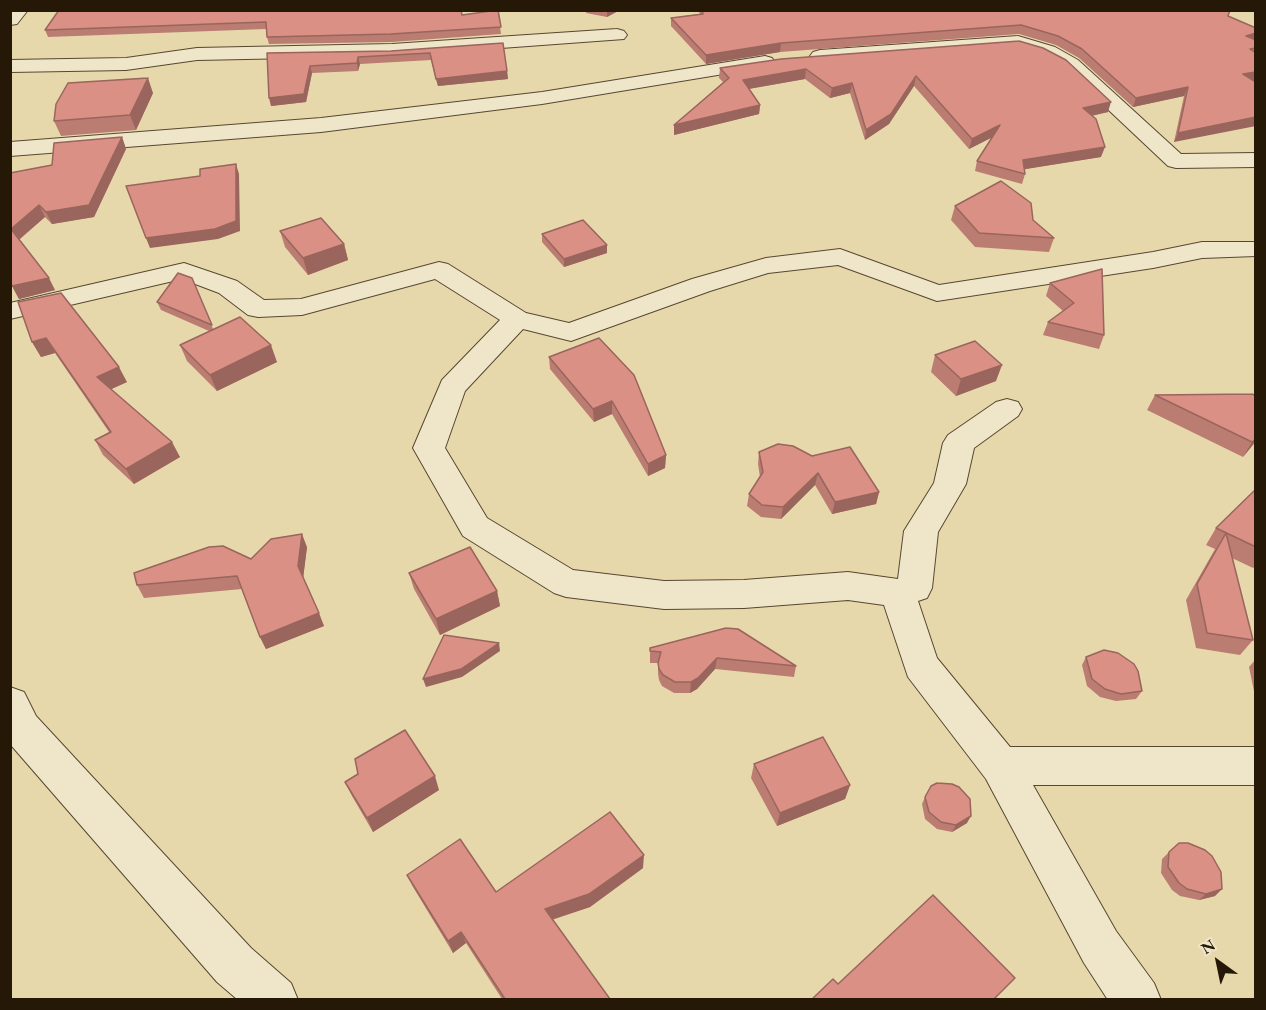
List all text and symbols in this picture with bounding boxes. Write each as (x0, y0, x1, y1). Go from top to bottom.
north arrow (1188, 932, 1248, 992)
text: N (1197, 934, 1219, 959)

